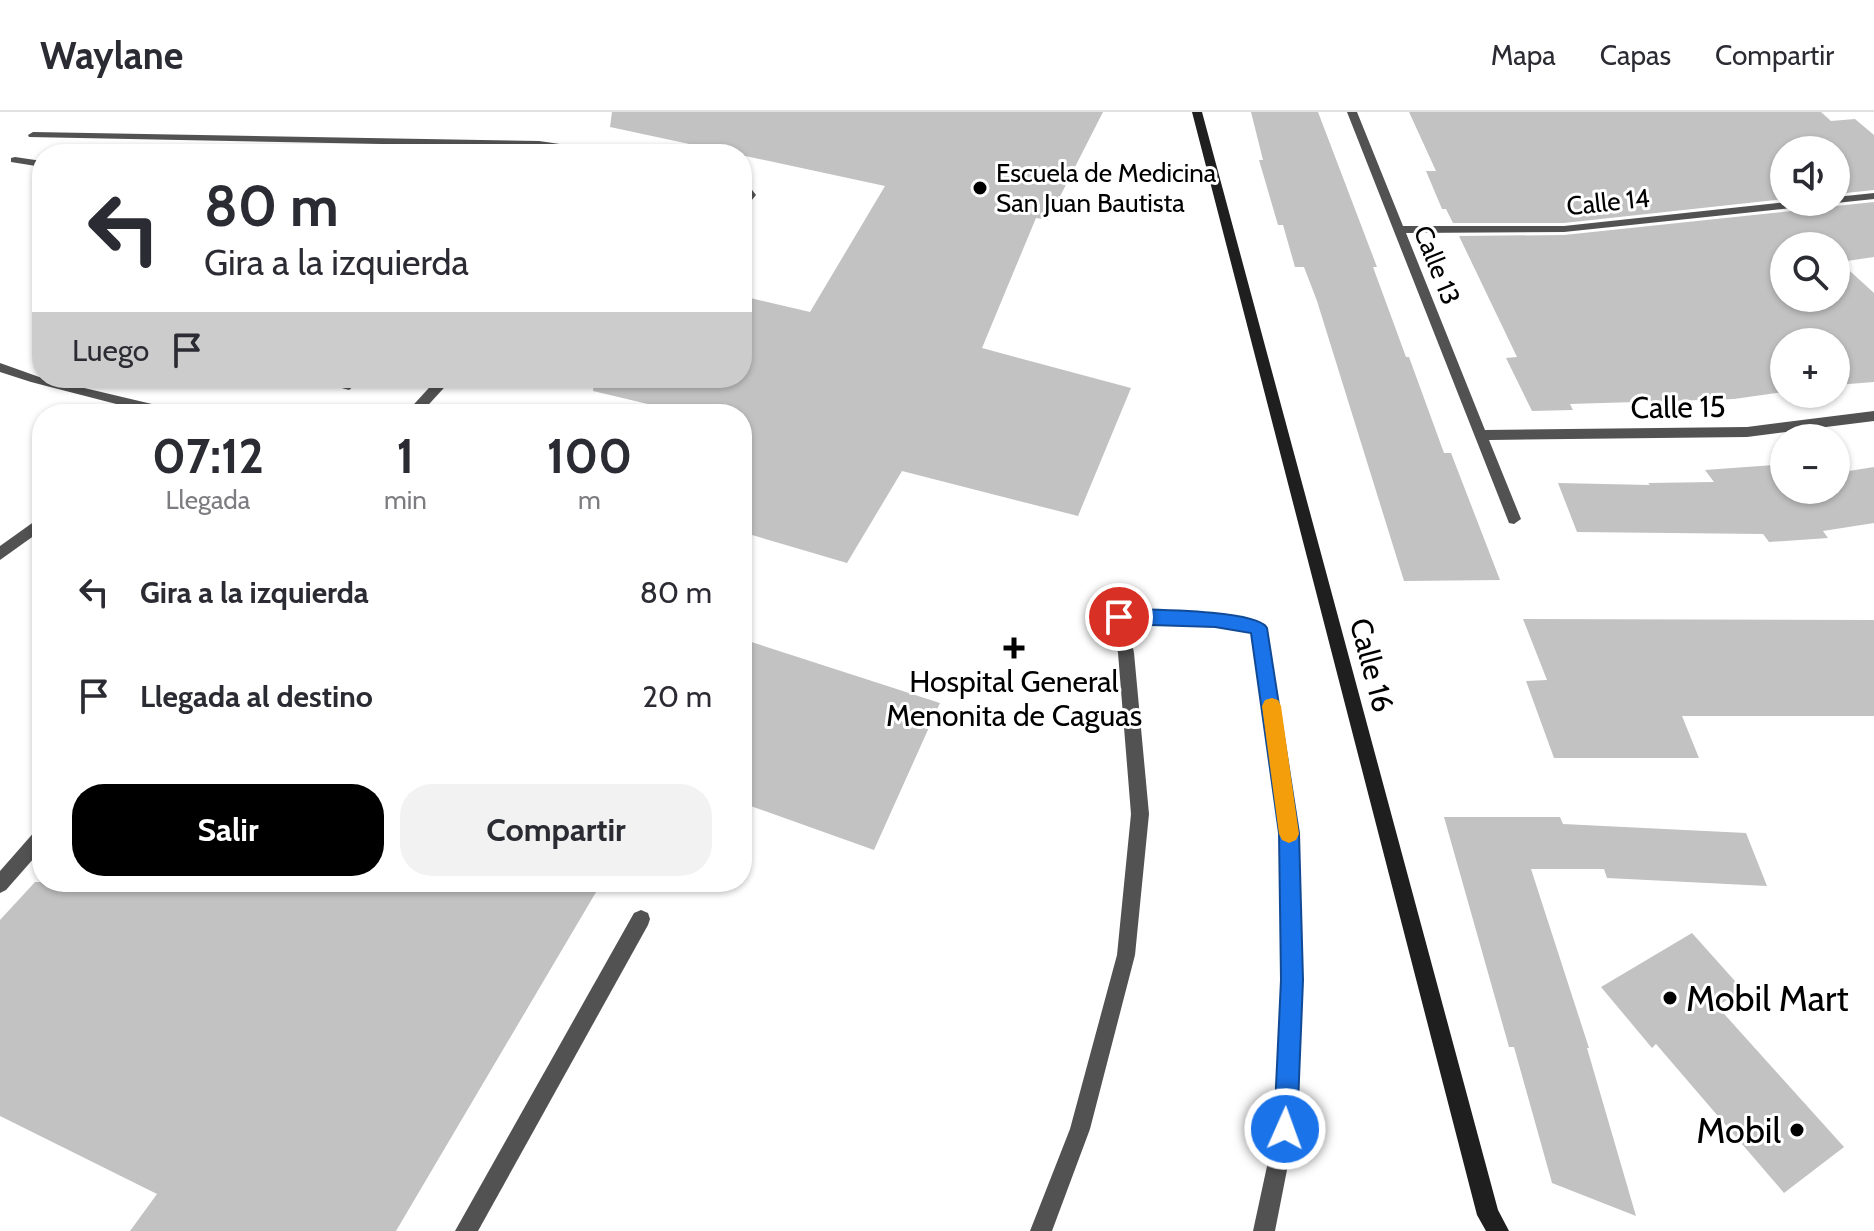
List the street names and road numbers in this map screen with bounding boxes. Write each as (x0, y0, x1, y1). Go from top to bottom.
street label: Calle 14 (1565, 182, 1651, 222)
street label: Calle 13 (1407, 221, 1467, 309)
street label: Calle 15 (1630, 388, 1726, 426)
street label: Calle 16 (1342, 614, 1402, 716)

